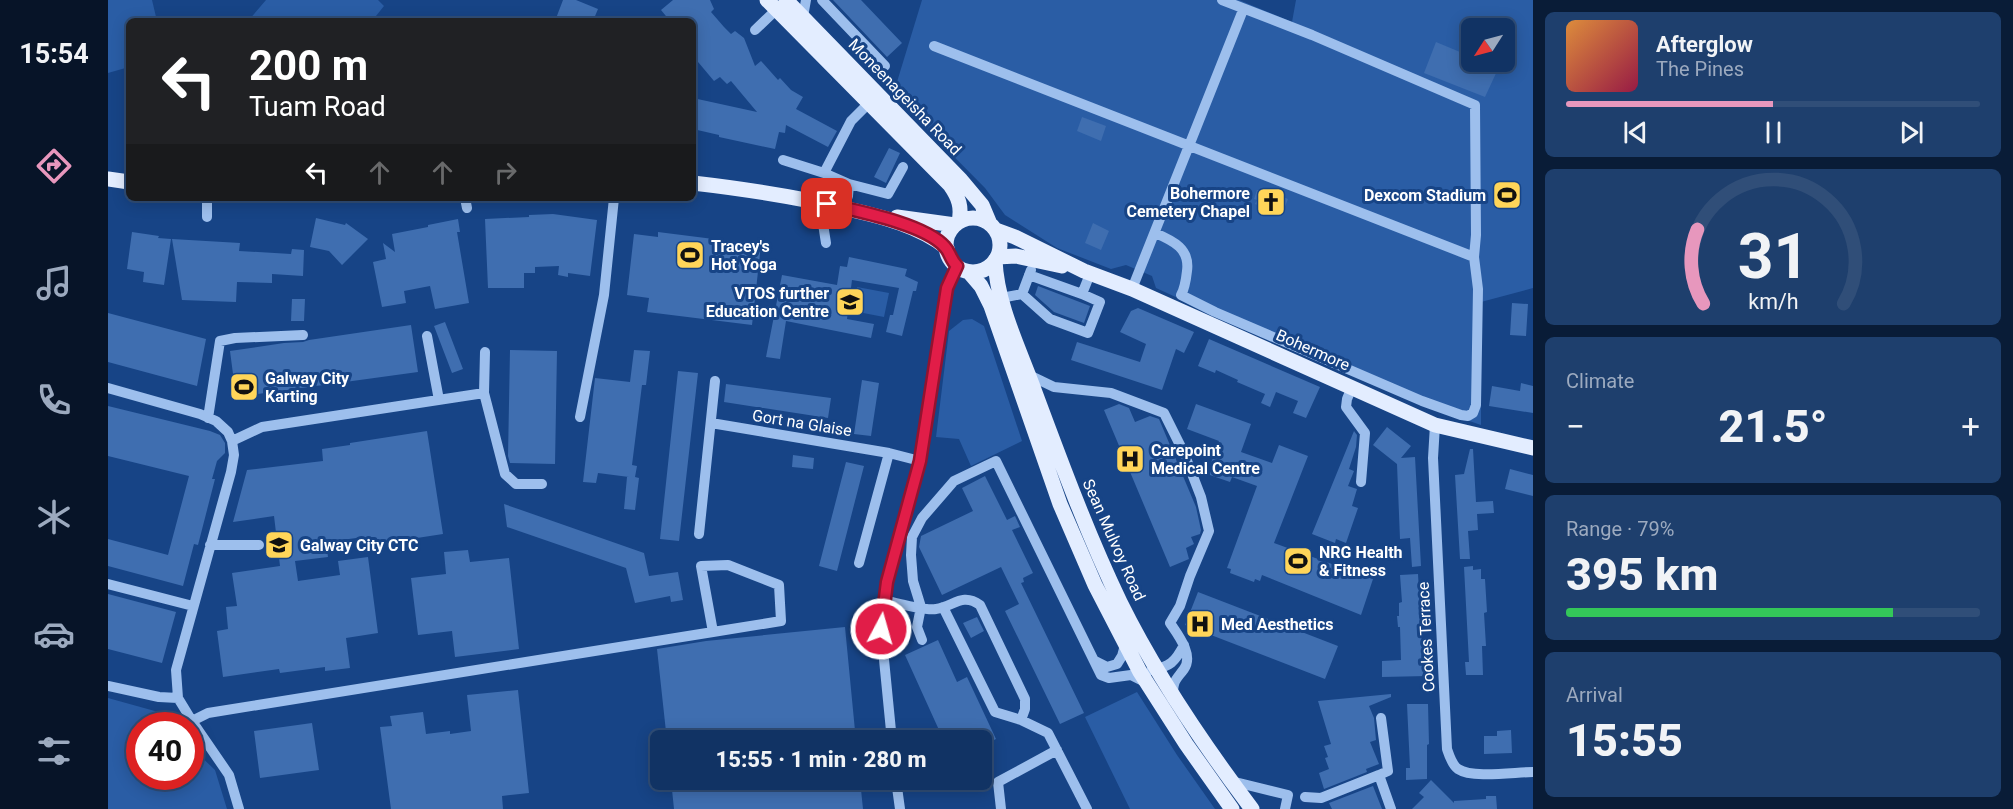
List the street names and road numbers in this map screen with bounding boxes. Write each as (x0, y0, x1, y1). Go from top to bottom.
street label: Moneenageisha Road (845, 35, 965, 159)
street label: Bohermore (1273, 325, 1353, 375)
street label: Gort na Glaise (751, 406, 853, 440)
street label: Sean Mulvoy Road (1079, 476, 1149, 604)
street label: Cookes Terrace (1414, 581, 1438, 693)

